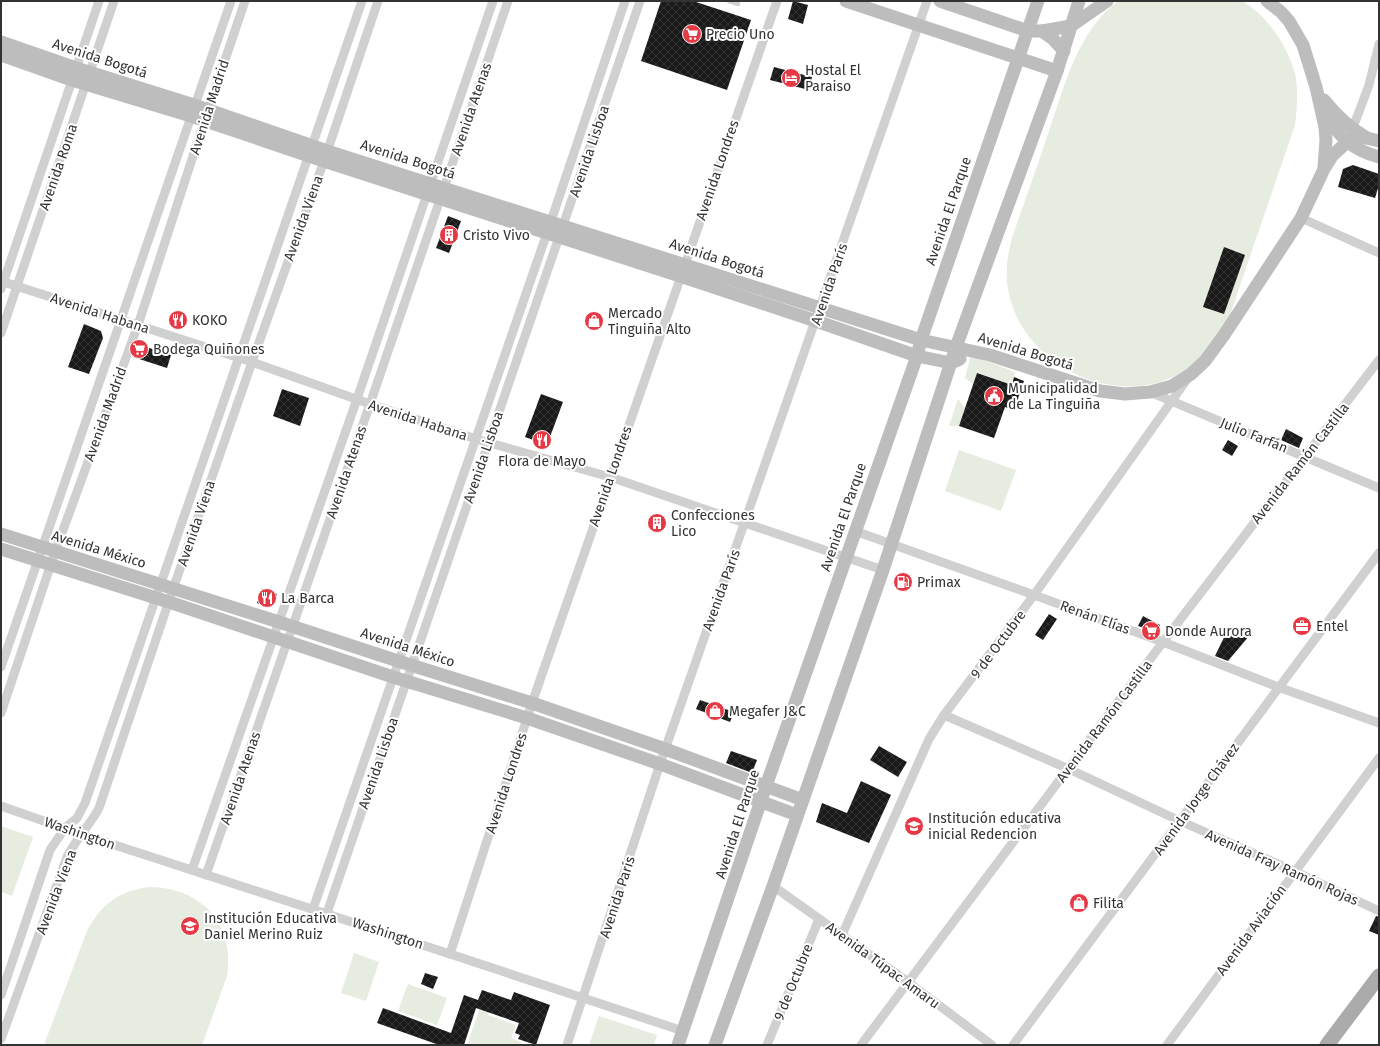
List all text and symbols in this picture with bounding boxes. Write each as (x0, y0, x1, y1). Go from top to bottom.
supermarket icon: Precio Uno (681, 23, 703, 45)
place label: Precio Uno (706, 26, 775, 43)
street label: Avenida Bogotá (50, 35, 149, 82)
street label: Avenida Madrid (186, 57, 233, 157)
street label: Avenida Atenas (448, 60, 495, 158)
place label: Hostal El Paraiso (805, 62, 861, 95)
hotel icon: Hostal El Paraiso (780, 67, 802, 89)
street label: Avenida Lisboa (566, 103, 613, 199)
street label: Avenida Londres (692, 117, 743, 223)
street label: Avenida Roma (36, 122, 81, 213)
street label: Avenida Bogotá (358, 136, 457, 183)
street label: Avenida El Parque (922, 155, 975, 268)
street label: Avenida Viena (280, 173, 327, 263)
building icon: Cristo Vivo (438, 224, 460, 246)
place label: Cristo Vivo (463, 227, 530, 244)
street label: Avenida Bogotá (667, 235, 766, 282)
street label: Avenida París (808, 241, 852, 327)
street label: Avenida Habana (48, 289, 151, 337)
place label: Mercado Tinguiña Alto (608, 305, 691, 338)
restaurant icon: KOKO (167, 309, 189, 331)
shop icon: Mercado Tinguiña Alto (583, 310, 605, 332)
place label: KOKO (192, 312, 227, 329)
street label: Avenida Bogotá (976, 329, 1076, 374)
supermarket icon: Bodega Quiñones (128, 338, 150, 360)
place label: Bodega Quiñones (153, 341, 265, 358)
street label: Avenida Madrid (81, 365, 130, 464)
place label: Municipalidad de La Tinguiña (1008, 380, 1100, 413)
public building icon: Municipalidad de La Tinguiña (983, 385, 1005, 407)
street label: Avenida Habana (366, 396, 469, 444)
street label: Avenida Ramón Castilla (1248, 399, 1353, 527)
street label: Avenida Lisboa (460, 409, 507, 505)
street label: Julio Farfán (1217, 414, 1290, 457)
street label: Avenida Atenas (323, 423, 370, 521)
street label: Avenida Londres (585, 423, 636, 529)
restaurant icon: Flora de Mayo (531, 429, 553, 451)
place label: Flora de Mayo (498, 453, 586, 470)
street label: Avenida El Parque (817, 461, 870, 574)
street label: Avenida Viena (174, 478, 219, 568)
place label: Confecciones Lico (671, 507, 755, 540)
building icon: Confecciones Lico (646, 512, 668, 534)
street label: Avenida México (49, 527, 148, 572)
street label: Avenida París (699, 547, 744, 633)
fuel station icon: Primax (892, 571, 914, 593)
place label: Primax (917, 574, 961, 591)
restaurant icon: La Barca (256, 587, 278, 609)
place label: La Barca (281, 590, 334, 607)
street label: Renán Elías (1058, 597, 1132, 638)
street label: 9 de Octubre (967, 607, 1030, 682)
office icon: Entel (1291, 615, 1313, 637)
place label: Entel (1316, 618, 1348, 635)
supermarket icon: Donde Aurora (1140, 620, 1162, 642)
place label: Donde Aurora (1165, 623, 1252, 640)
street label: Avenida México (359, 624, 457, 671)
street label: Avenida Ramón Castilla (1053, 657, 1156, 786)
shop icon: Megafer J&C (704, 700, 726, 722)
place label: Megafer J&C (729, 703, 806, 720)
street label: Avenida Lisboa (355, 715, 402, 811)
street label: Avenida Atenas (217, 729, 264, 827)
street label: Avenida Londres (482, 730, 531, 836)
street label: Avenida Jorge Chávez (1150, 740, 1243, 859)
street label: Avenida El Parque (712, 767, 763, 881)
place label: Institución educativa inicial Redencion (928, 810, 1061, 843)
street label: Washington (42, 813, 118, 854)
school or university icon: Institución educativa inicial Redencion (903, 815, 925, 837)
street label: Avenida Fray Ramón Rojas (1202, 826, 1362, 909)
street label: Avenida Viena (32, 847, 80, 937)
street label: Avenida París (596, 854, 639, 940)
street label: Avenida Aviación (1213, 882, 1290, 979)
shop icon: Filita (1068, 892, 1090, 914)
place label: Filita (1093, 895, 1124, 912)
place label: Institución Educativa Daniel Merino Ruiz (204, 910, 337, 943)
street label: Washington (350, 914, 426, 953)
school or university icon: Institución Educativa Daniel Merino Ruiz (179, 915, 201, 937)
street label: Avenida Túpac Amaru (822, 918, 943, 1012)
street label: 9 de Octubre (770, 941, 817, 1023)

